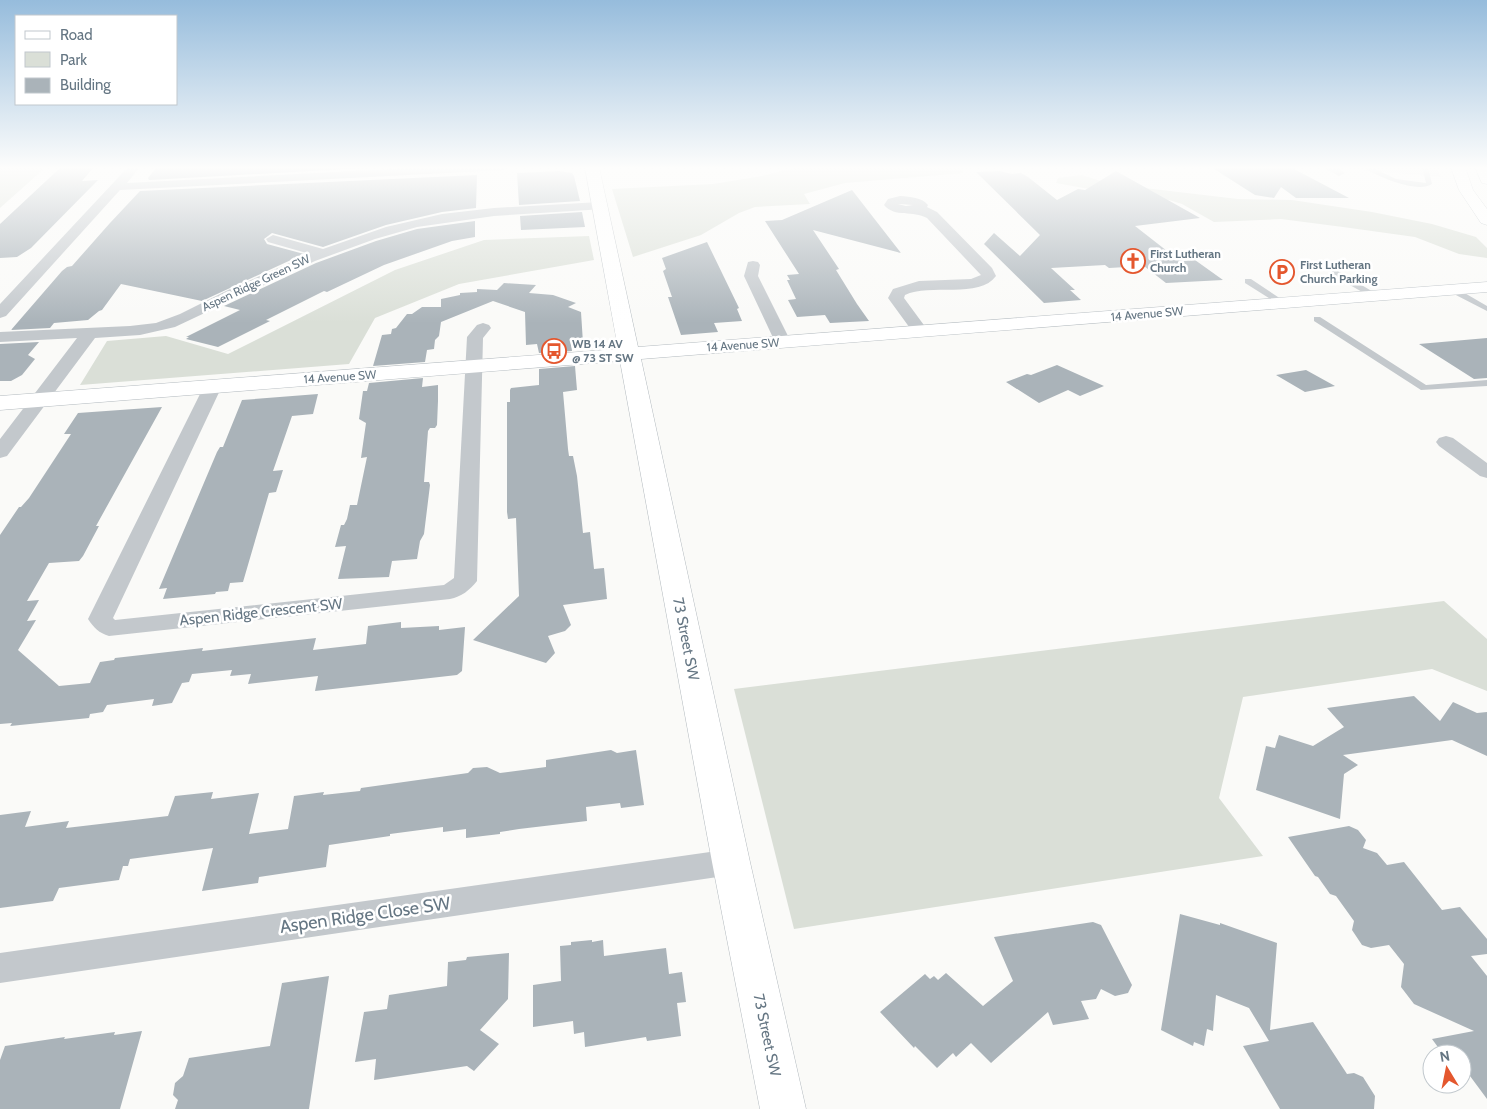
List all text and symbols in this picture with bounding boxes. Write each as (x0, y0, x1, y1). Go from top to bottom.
legend (15, 15, 178, 105)
text: Road (60, 26, 93, 44)
text: Park (60, 51, 87, 69)
text: Building (60, 76, 111, 94)
place label: First Lutheran Church (1150, 246, 1221, 275)
church icon: First Lutheran Church (1120, 248, 1146, 274)
street label: Aspen Ridge Green SW (199, 251, 313, 314)
place label: First Lutheran Church Parking (1300, 257, 1377, 286)
parking icon: First Lutheran Church Parking (1269, 259, 1295, 285)
street label: 14 Avenue SW (1110, 303, 1184, 324)
street label: 14 Avenue SW (706, 334, 780, 355)
place label: WB 14 AV @ 73 ST SW (572, 336, 634, 365)
bus stop icon: WB 14 AV @ 73 ST SW (541, 338, 567, 364)
street label: 14 Avenue SW (303, 366, 377, 387)
street label: Aspen Ridge Crescent SW (179, 594, 344, 630)
street label: 73 Street SW (669, 596, 703, 683)
street label: Aspen Ridge Close SW (278, 892, 452, 938)
street label: 73 Street SW (749, 992, 785, 1079)
north arrow (1422, 1044, 1472, 1094)
text: N (1438, 1046, 1451, 1066)

